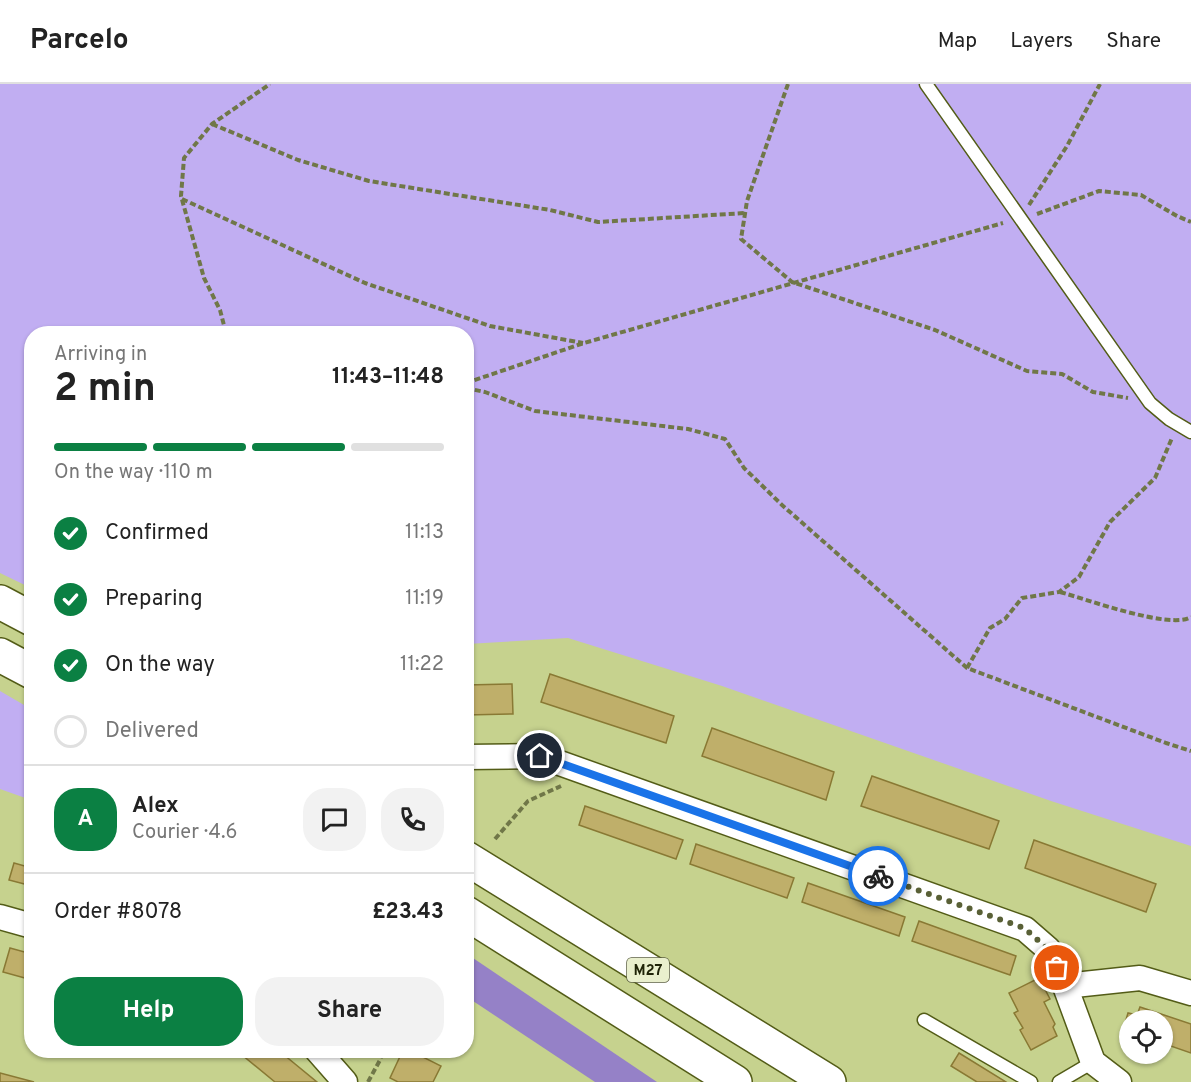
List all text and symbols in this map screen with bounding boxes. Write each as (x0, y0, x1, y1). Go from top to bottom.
text: Parcelo (30, 23, 129, 59)
text: Map (938, 28, 977, 55)
text: Layers (1010, 28, 1073, 55)
text: Share (1106, 28, 1161, 55)
text: Arriving in (54, 342, 147, 368)
text: 11:43–11:48 (332, 364, 444, 391)
text: 2 min (54, 366, 156, 415)
text: On the way · 110 m (54, 460, 213, 486)
icon: check (54, 517, 87, 550)
text: Confirmed (105, 520, 209, 547)
text: 11:13 (405, 520, 444, 546)
icon: check (54, 583, 87, 616)
text: Preparing (105, 586, 203, 613)
text: 11:19 (405, 586, 444, 612)
icon: check (54, 649, 87, 682)
text: On the way (105, 652, 215, 679)
text: 11:22 (400, 652, 444, 678)
text: Delivered (105, 718, 199, 745)
pin (514, 730, 565, 781)
icon: home (523, 739, 556, 772)
button: chat (303, 788, 366, 851)
button: phone (381, 788, 444, 851)
text: Alex (132, 793, 179, 820)
text: A (78, 806, 93, 833)
text: Courier · 4.6 (132, 820, 237, 846)
courier (848, 846, 908, 906)
icon: bike (862, 860, 895, 893)
text: Order #8078 (54, 899, 182, 926)
text: £23.43 (372, 899, 444, 926)
pin (1031, 942, 1082, 993)
icon: bag (1040, 951, 1073, 984)
road number: M27 (627, 958, 669, 982)
button: Help (54, 977, 243, 1046)
button: Share (255, 977, 444, 1046)
map controls (1119, 1010, 1173, 1064)
button: locate (1119, 1010, 1173, 1064)

